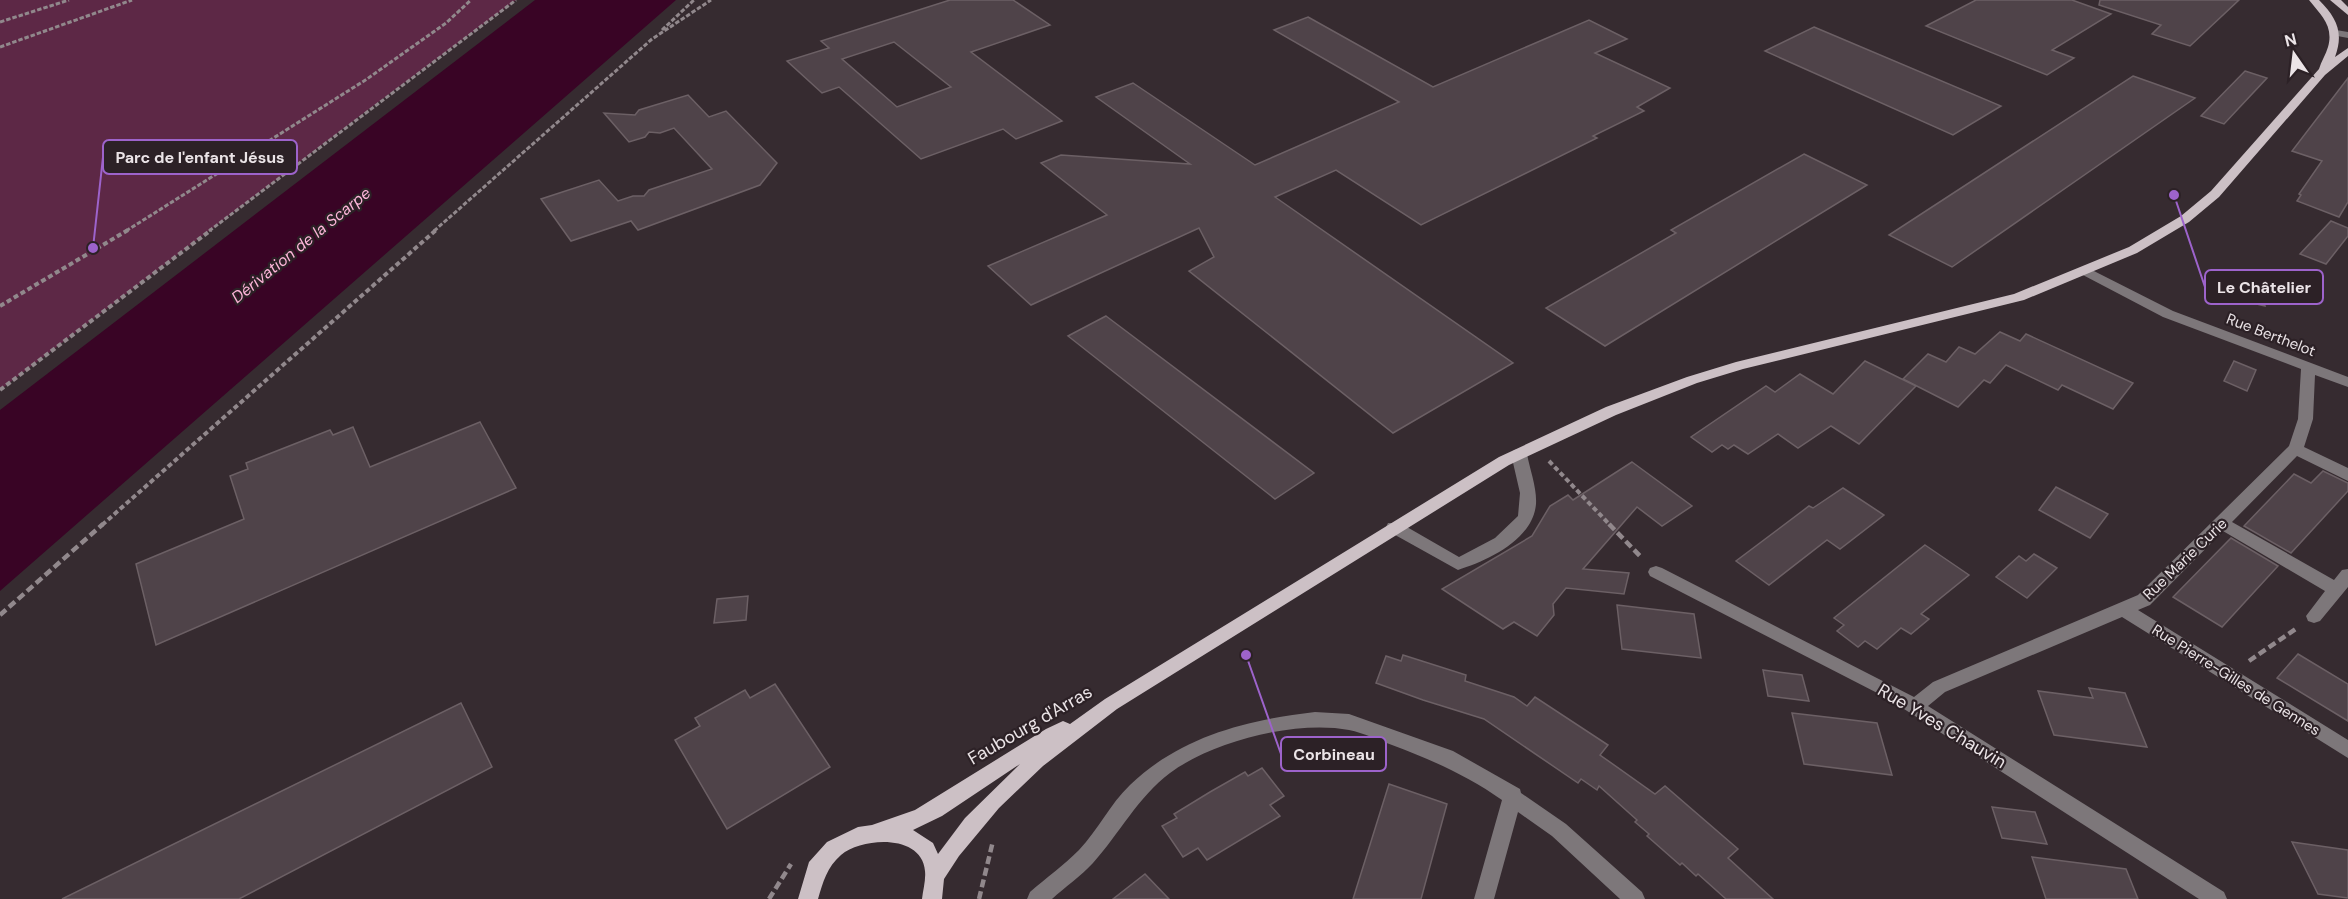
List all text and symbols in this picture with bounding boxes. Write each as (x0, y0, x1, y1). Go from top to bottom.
north arrow (2264, 24, 2324, 84)
text: N (2282, 28, 2299, 52)
callout: Parc de l'enfant Jésus (103, 140, 297, 174)
text: Parc de l'enfant Jésus (115, 147, 285, 168)
water label: Dérivation de la Scarpe (227, 182, 375, 308)
callout: Le Châtelier (2205, 270, 2323, 304)
text: Le Châtelier (2217, 277, 2312, 298)
street label: Rue Berthelot (2224, 309, 2319, 361)
street label: Rue Marie Curie (2139, 514, 2231, 604)
street label: Rue Pierre-Gilles de Gennes (2148, 620, 2324, 740)
street label: Rue Yves Chauvin (1873, 678, 2011, 774)
street label: Faubourg d'Arras (963, 680, 1097, 770)
callout: Corbineau (1281, 737, 1386, 771)
text: Corbineau (1293, 744, 1375, 765)

